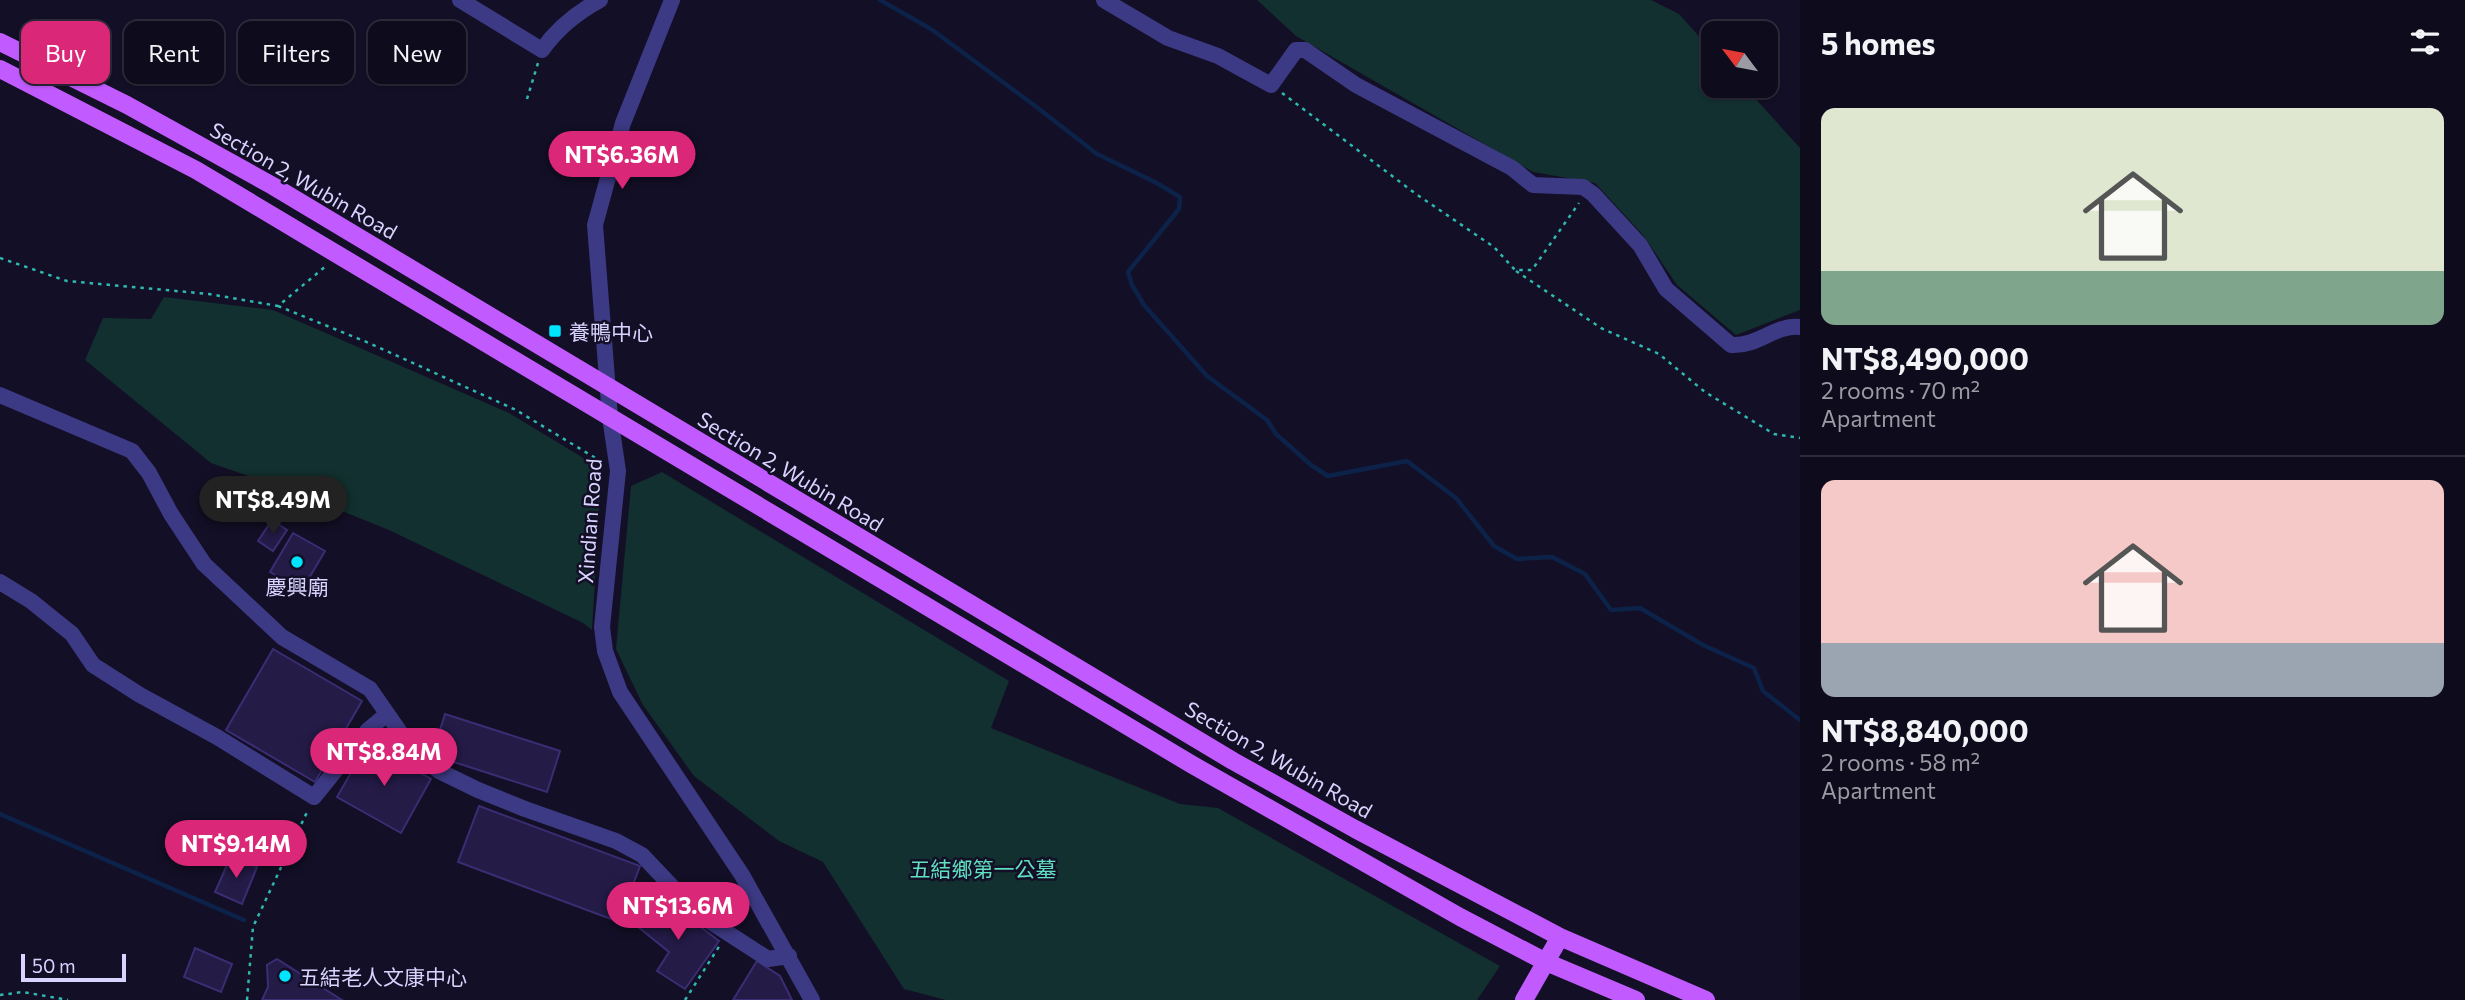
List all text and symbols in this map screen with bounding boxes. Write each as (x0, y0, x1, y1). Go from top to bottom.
chip: Buy (21, 21, 110, 84)
chip: Rent (124, 21, 224, 84)
chip: Filters (238, 21, 354, 84)
chip: New (368, 21, 466, 84)
north arrow (1701, 21, 1778, 98)
map controls (1701, 21, 1778, 98)
icon: filters (2406, 23, 2444, 61)
text: 5 homes (1821, 24, 1935, 61)
street label: Section 2, Wubin Road (206, 116, 402, 244)
pin: NT$6.36M (550, 132, 694, 191)
text: NT$6.36M (564, 140, 680, 168)
icon: home (2070, 153, 2196, 279)
place label: 養鴨中心 (569, 319, 653, 344)
marker: 養鴨中心 (547, 323, 563, 339)
text: NT$8,490,000 (1821, 339, 2029, 376)
text: 2 rooms · 70 m² (1821, 376, 1980, 404)
text: Apartment (1821, 404, 1936, 432)
street label: Section 2, Wubin Road (694, 406, 888, 536)
street label: Xindian Road (572, 458, 606, 584)
pin: NT$8.49M (201, 476, 345, 536)
text: NT$8.49M (215, 485, 331, 513)
icon: home (2070, 525, 2196, 651)
marker: 慶興廟 (289, 554, 305, 570)
place label: 慶興廟 (266, 574, 329, 599)
street label: Section 2, Wubin Road (1181, 695, 1377, 823)
text: NT$8,840,000 (1821, 711, 2029, 748)
pin: NT$8.84M (312, 728, 456, 788)
text: NT$8.84M (326, 737, 442, 765)
text: 2 rooms · 58 m² (1821, 748, 1980, 776)
text: Apartment (1821, 776, 1936, 804)
pin: NT$9.14M (164, 820, 308, 880)
text: NT$9.14M (181, 829, 291, 857)
park label: 五結鄉第一公墓 (910, 856, 1057, 881)
pin: NT$13.6M (606, 883, 750, 942)
text: NT$13.6M (623, 891, 733, 919)
scale bar (21, 951, 126, 983)
text: 50 m (32, 954, 76, 977)
place label: 五結老人文康中心 (299, 964, 467, 989)
marker: 五結老人文康中心 (277, 968, 293, 984)

